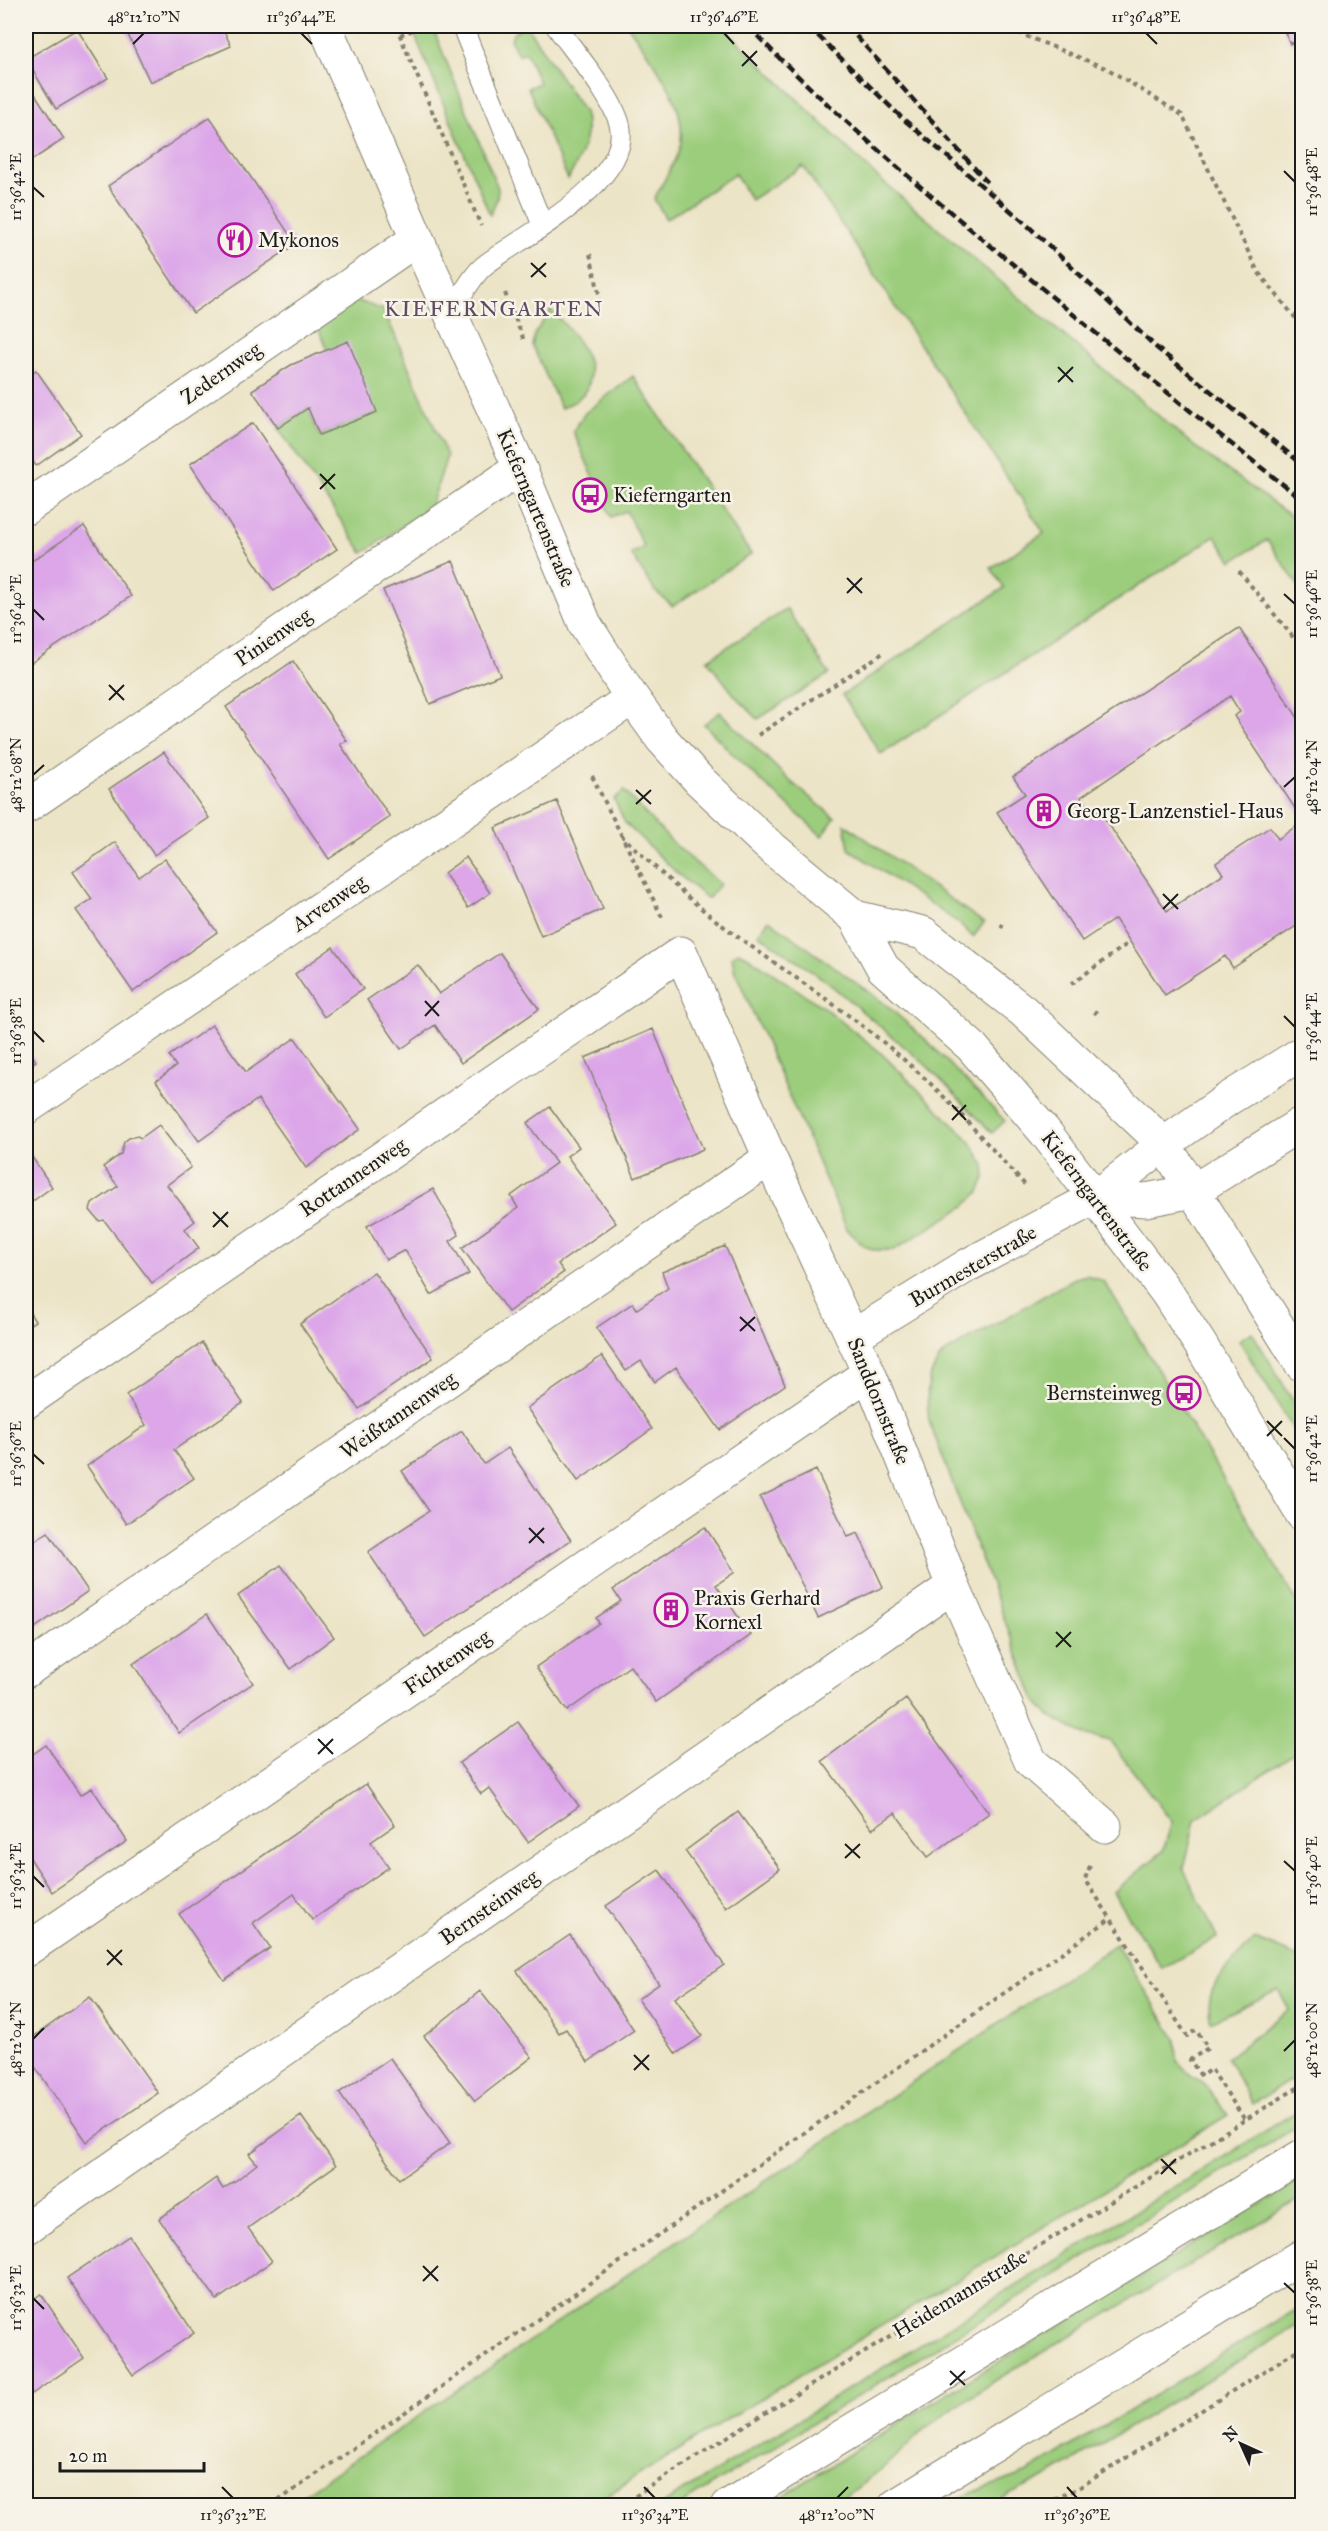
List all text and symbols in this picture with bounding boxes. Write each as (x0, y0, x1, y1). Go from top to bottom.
text: 48°12'10"N (107, 8, 181, 26)
text: 11°36'44"E (266, 8, 336, 26)
text: 11°36'46"E (690, 8, 758, 26)
text: 11°36'48"E (1112, 8, 1181, 26)
text: 11°36'48"E (1303, 147, 1321, 216)
text: 11°36'42"E (7, 153, 25, 221)
restaurant icon: Mykonos (217, 222, 253, 258)
place label: Mykonos (258, 227, 339, 253)
district label: KIEFERNGARTEN (384, 295, 604, 322)
street label: Zedernweg (176, 336, 266, 410)
street label: Kieferngartenstraße (491, 425, 581, 591)
bus stop icon: Kieferngarten (572, 477, 608, 513)
place label: Kieferngarten (613, 482, 731, 508)
text: 11°36'46"E (1303, 570, 1321, 638)
text: 11°36'40"E (7, 574, 25, 644)
street label: Pinienweg (230, 602, 316, 672)
text: 48°12'08"N (7, 737, 25, 813)
text: 48°12'04"N (1303, 739, 1321, 815)
building icon: Georg-Lanzenstiel-Haus (1026, 793, 1062, 829)
place label: Georg-Lanzenstiel-Haus (1067, 798, 1283, 824)
street label: Arvenweg (286, 869, 371, 938)
text: 11°36'44"E (1303, 992, 1321, 1062)
text: 11°36'38"E (7, 998, 25, 1064)
street label: Kieferngartenstraße (1036, 1125, 1159, 1277)
street label: Rottannenweg (294, 1131, 412, 1222)
street label: Burmesterstraße (905, 1219, 1041, 1313)
street label: Sanddornstraße (842, 1334, 916, 1469)
street label: Weißtannenweg (335, 1365, 461, 1464)
bus stop icon: Bernsteinweg (1166, 1375, 1202, 1411)
place label: Bernsteinweg (1046, 1380, 1161, 1406)
text: 11°36'42"E (1303, 1415, 1321, 1483)
text: 11°36'36"E (7, 1421, 25, 1487)
place label: Praxis Gerhard Kornexl (694, 1585, 821, 1635)
building icon: Praxis Gerhard Kornexl (653, 1592, 689, 1628)
street label: Fichtenweg (399, 1623, 496, 1701)
text: 11°36'40"E (1303, 1836, 1321, 1906)
text: 11°36'34"E (7, 1842, 25, 1909)
street label: Bernsteinweg (435, 1863, 544, 1951)
text: 48°12'04"N (7, 2001, 25, 2077)
text: 48°12'00"N (1303, 2002, 1321, 2078)
street label: Heidemannstraße (888, 2243, 1032, 2344)
text: 11°36'38"E (1303, 2260, 1321, 2326)
text: 11°36'32"E (7, 2265, 25, 2331)
north arrow (1211, 2414, 1271, 2474)
text: N (1219, 2422, 1243, 2445)
scale bar (60, 2435, 204, 2473)
text: 20 m (69, 2445, 107, 2467)
text: 11°36'32"E (200, 2506, 266, 2524)
text: 11°36'34"E (622, 2506, 689, 2524)
text: 48°12'00"N (799, 2506, 875, 2524)
text: 11°36'36"E (1044, 2506, 1110, 2524)

